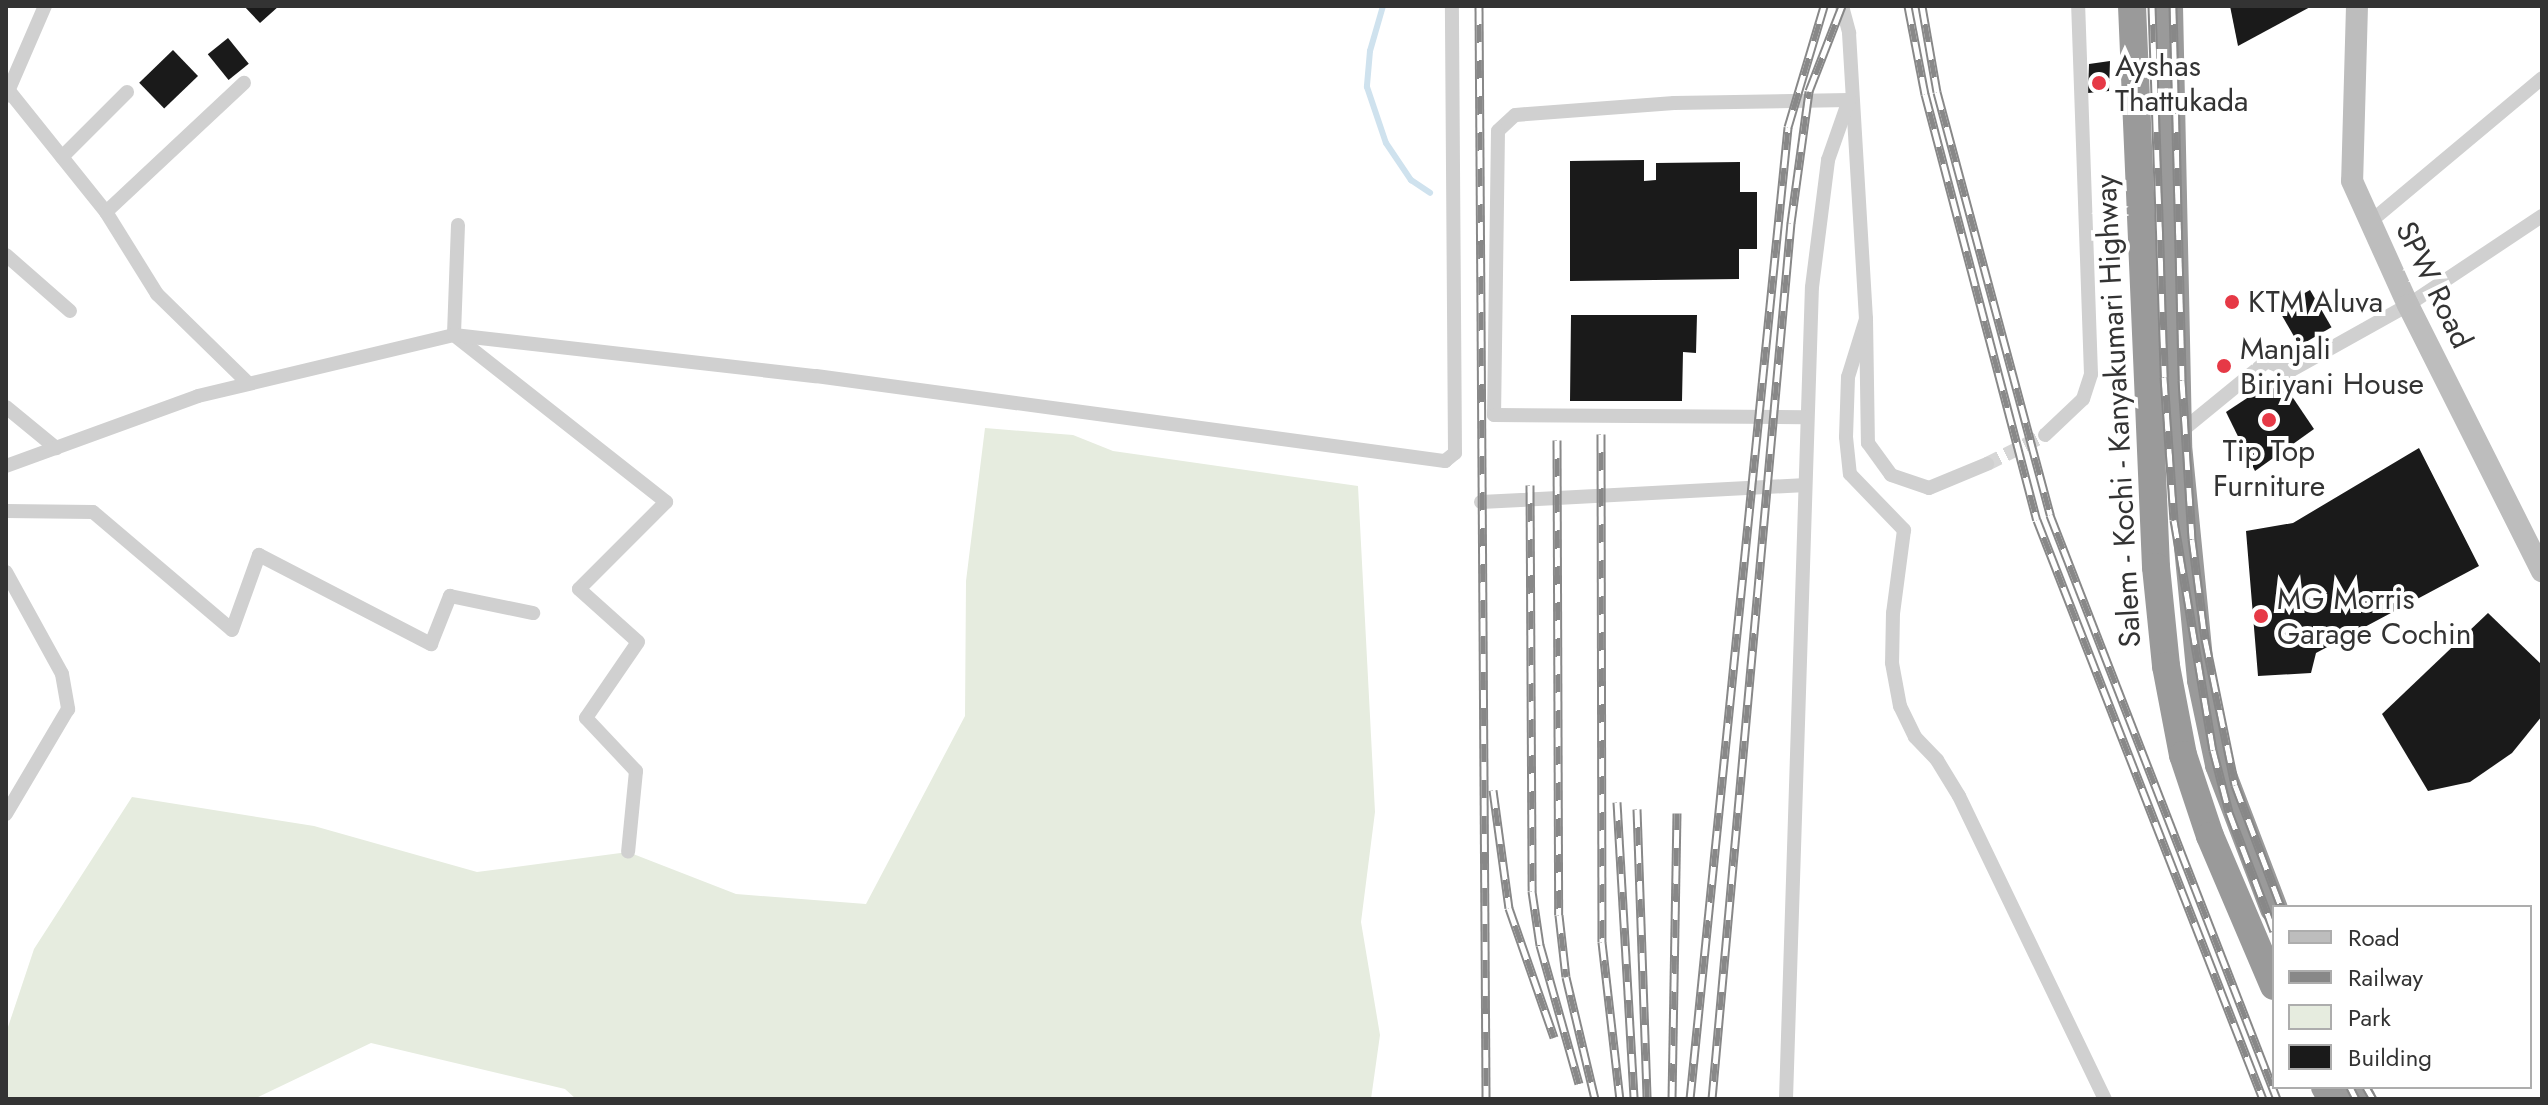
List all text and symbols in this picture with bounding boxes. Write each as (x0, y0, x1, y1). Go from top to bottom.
place label: Ayshas Thattukada (2115, 48, 2248, 118)
marker: Ayshas Thattukada (2090, 74, 2108, 92)
street label: Salem - Kochi - Kanyakumari Highway (2088, 174, 2148, 648)
street label: SPW Road (2388, 216, 2480, 354)
place label: KTM Aluva (2248, 284, 2383, 320)
marker: KTM Aluva (2223, 293, 2241, 311)
place label: Manjali Biriyani House (2240, 331, 2424, 402)
marker: Manjali Biriyani House (2215, 357, 2233, 375)
marker: Tip Top Furniture (2260, 411, 2278, 429)
place label: Tip Top Furniture (2213, 433, 2325, 504)
place label: MG Morris Garage Cochin (2277, 581, 2472, 652)
marker: MG Morris Garage Cochin (2252, 607, 2270, 625)
legend (2272, 905, 2532, 1089)
text: Road (2348, 920, 2400, 955)
text: Railway (2348, 960, 2423, 995)
text: Park (2348, 1000, 2391, 1035)
text: Building (2348, 1040, 2432, 1075)

